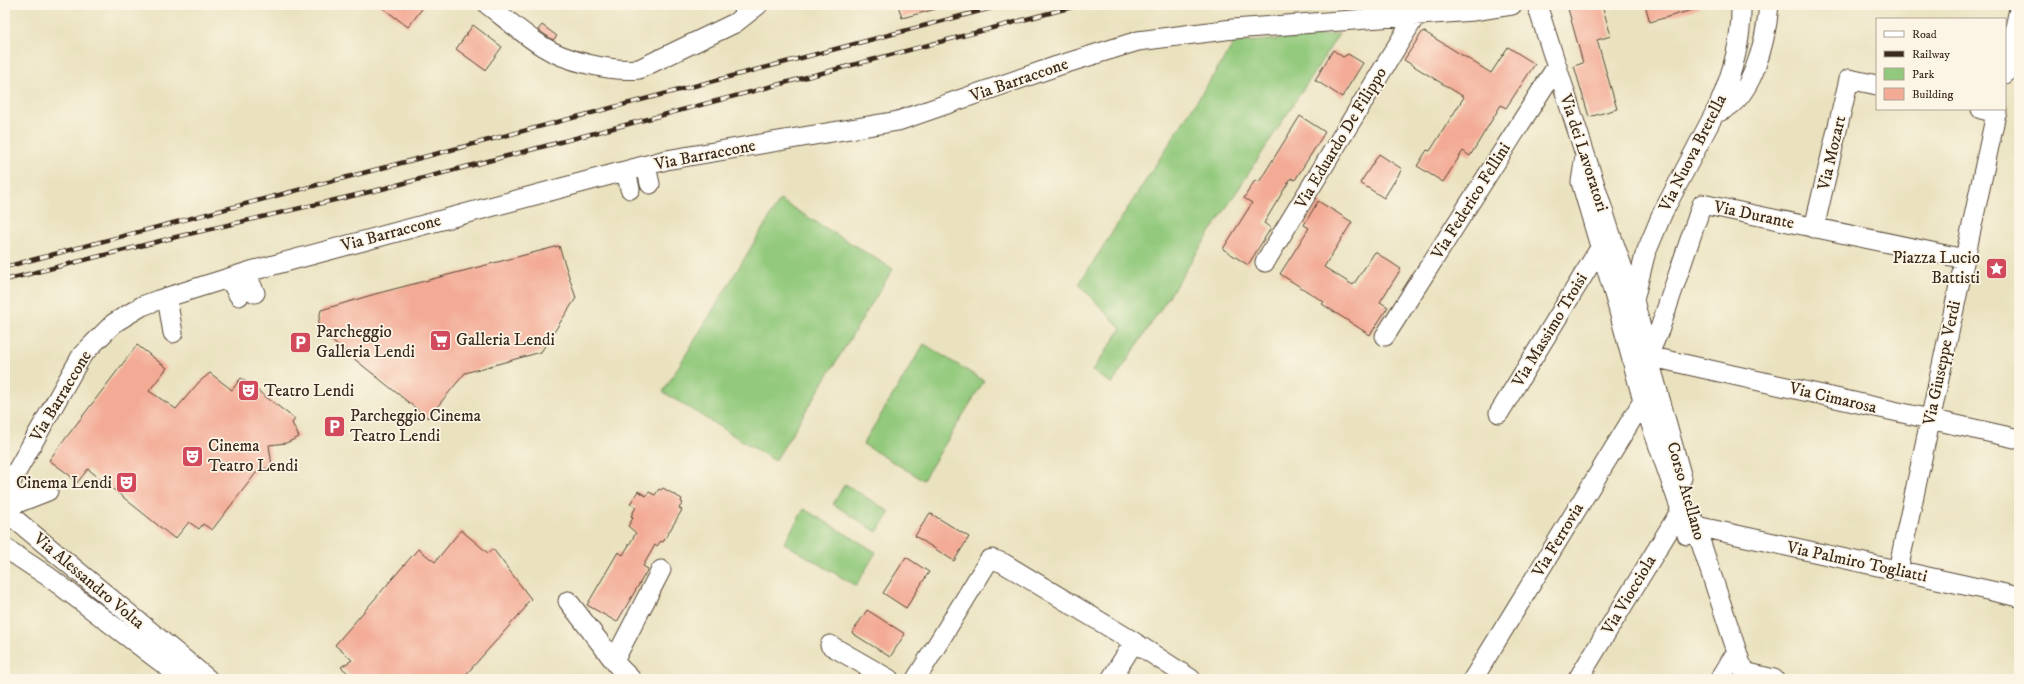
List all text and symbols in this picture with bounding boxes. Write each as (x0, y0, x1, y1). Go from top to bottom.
legend (1876, 18, 2006, 110)
text: Road (1912, 27, 1937, 42)
text: Railway (1912, 47, 1950, 62)
street label: Via Barraccone (966, 53, 1071, 107)
street label: Via Eduardo De Filippo (1289, 63, 1392, 214)
text: Park (1912, 67, 1934, 82)
text: Building (1912, 87, 1953, 102)
street label: Via dei Lavoratori (1554, 90, 1613, 215)
street label: Via Nuova Bretella (1654, 90, 1732, 216)
street label: Via Mozart (1813, 113, 1851, 193)
street label: Via Barraccone (652, 134, 757, 176)
street label: Via Federico Fellini (1426, 139, 1516, 264)
street label: Via Durante (1711, 196, 1796, 234)
street label: Via Barraccone (338, 209, 443, 257)
place label: Piazza Lucio Battisti (1892, 247, 1980, 289)
place icon: Piazza Lucio Battisti (1983, 255, 2009, 281)
street label: Via Massimo Troisi (1507, 269, 1593, 392)
street label: Via Giuseppe Verdi (1918, 299, 1966, 428)
place label: Parcheggio Galleria Lendi (316, 321, 415, 363)
supermarket icon: Galleria Lendi (427, 327, 453, 353)
parking icon: Parcheggio Galleria Lendi (288, 329, 314, 355)
place label: Galleria Lendi (456, 329, 555, 351)
street label: Via Barraccone (25, 346, 97, 446)
street label: Via Cimarosa (1786, 377, 1880, 419)
theatre icon: Teatro Lendi (235, 378, 261, 404)
place label: Teatro Lendi (264, 380, 354, 402)
place label: Parcheggio Cinema Teatro Lendi (350, 405, 482, 447)
parking icon: Parcheggio Cinema Teatro Lendi (321, 413, 347, 439)
place label: Cinema Teatro Lendi (208, 435, 298, 477)
street label: Corso Atellano (1661, 439, 1711, 543)
theatre icon: Cinema Teatro Lendi (179, 443, 205, 469)
theatre icon: Cinema Lendi (114, 470, 140, 496)
place label: Cinema Lendi (16, 472, 112, 494)
street label: Via Ferrovia (1527, 498, 1589, 582)
street label: Via Alessandro Volta (28, 527, 150, 634)
street label: Via Palmiro Togliatti (1784, 536, 1929, 588)
street label: Via Viocciola (1596, 551, 1662, 640)

